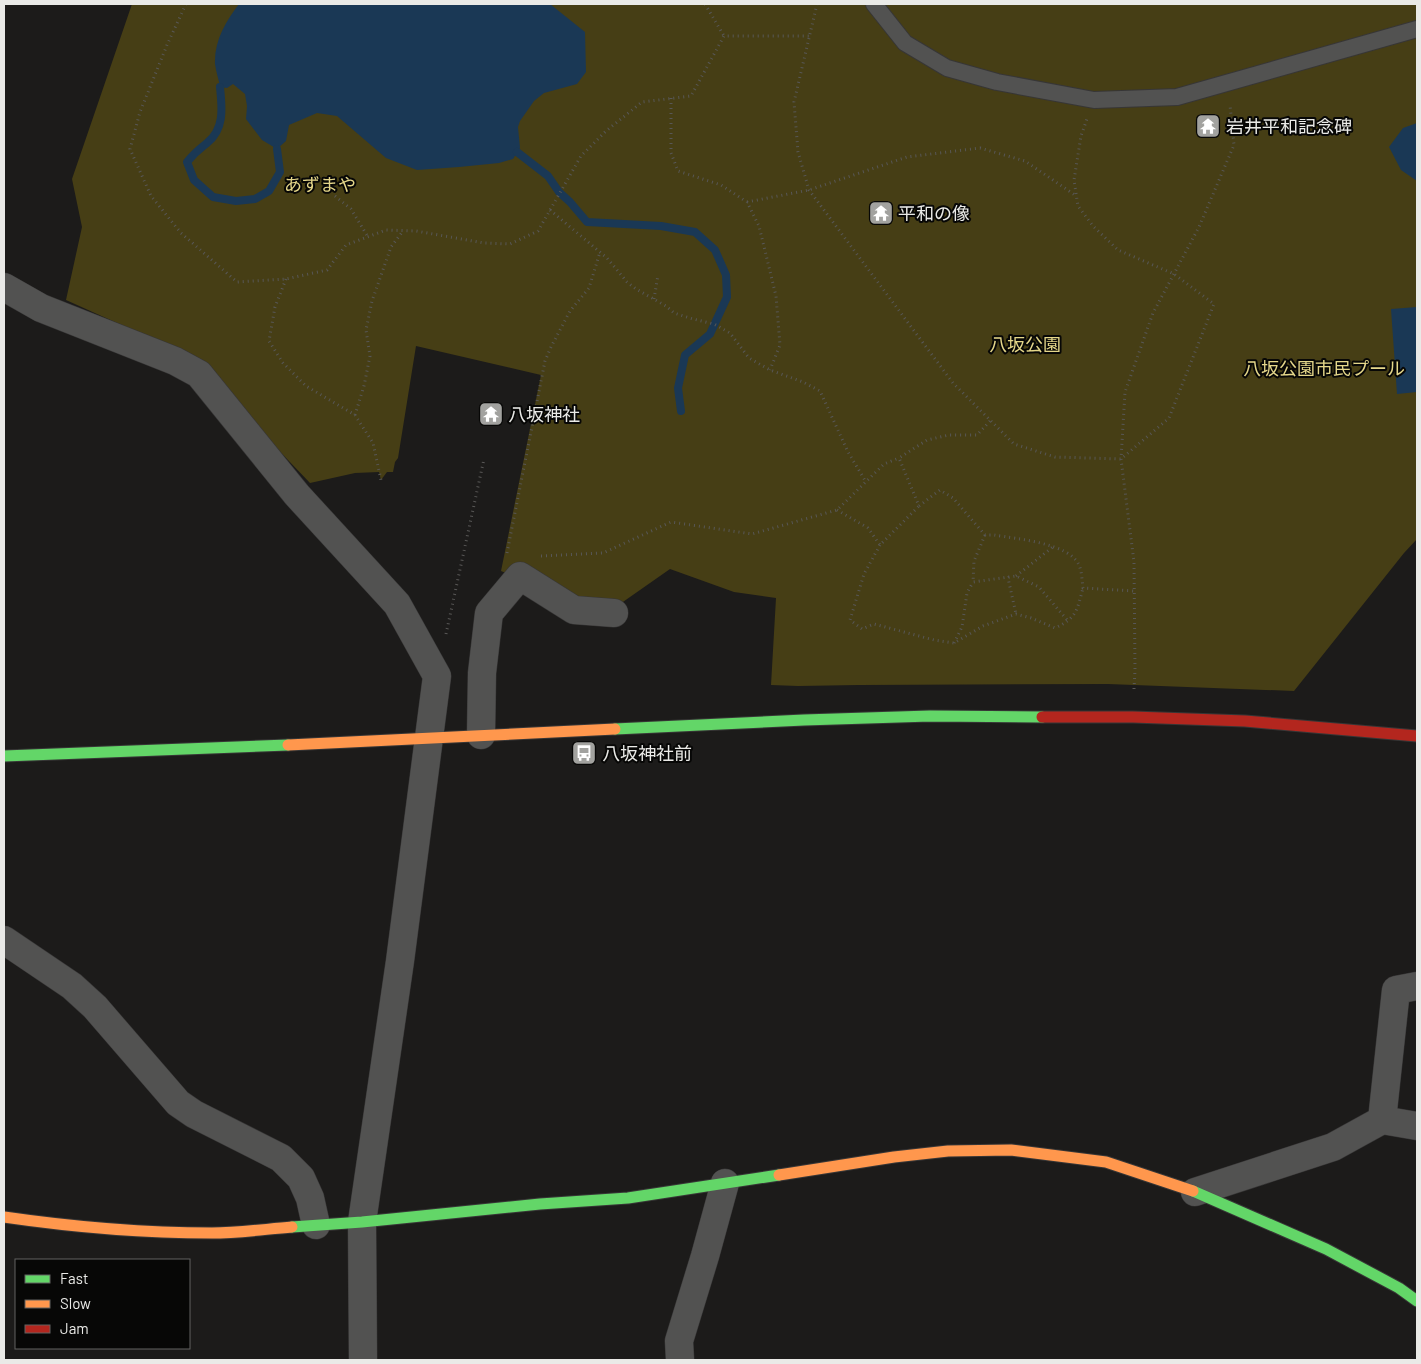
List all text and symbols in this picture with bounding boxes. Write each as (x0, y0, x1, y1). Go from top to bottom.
temple icon: 岩井平和記念碑 (1195, 113, 1221, 139)
place label: 岩井平和記念碑 (1226, 115, 1352, 137)
park label: あずまや (284, 173, 356, 195)
temple icon: 平和の像 (868, 200, 894, 226)
place label: 平和の像 (898, 202, 970, 224)
park label: 八坂公園 (989, 333, 1061, 355)
park label: 八坂公園市民プール (1243, 357, 1405, 379)
temple icon: 八坂神社 (478, 401, 504, 427)
place label: 八坂神社 (508, 403, 580, 425)
bus stop icon: 八坂神社前 (571, 740, 597, 766)
place label: 八坂神社前 (602, 742, 692, 764)
legend (15, 1259, 190, 1349)
text: Fast (60, 1269, 88, 1287)
text: Slow (60, 1294, 91, 1312)
text: Jam (60, 1319, 89, 1337)

